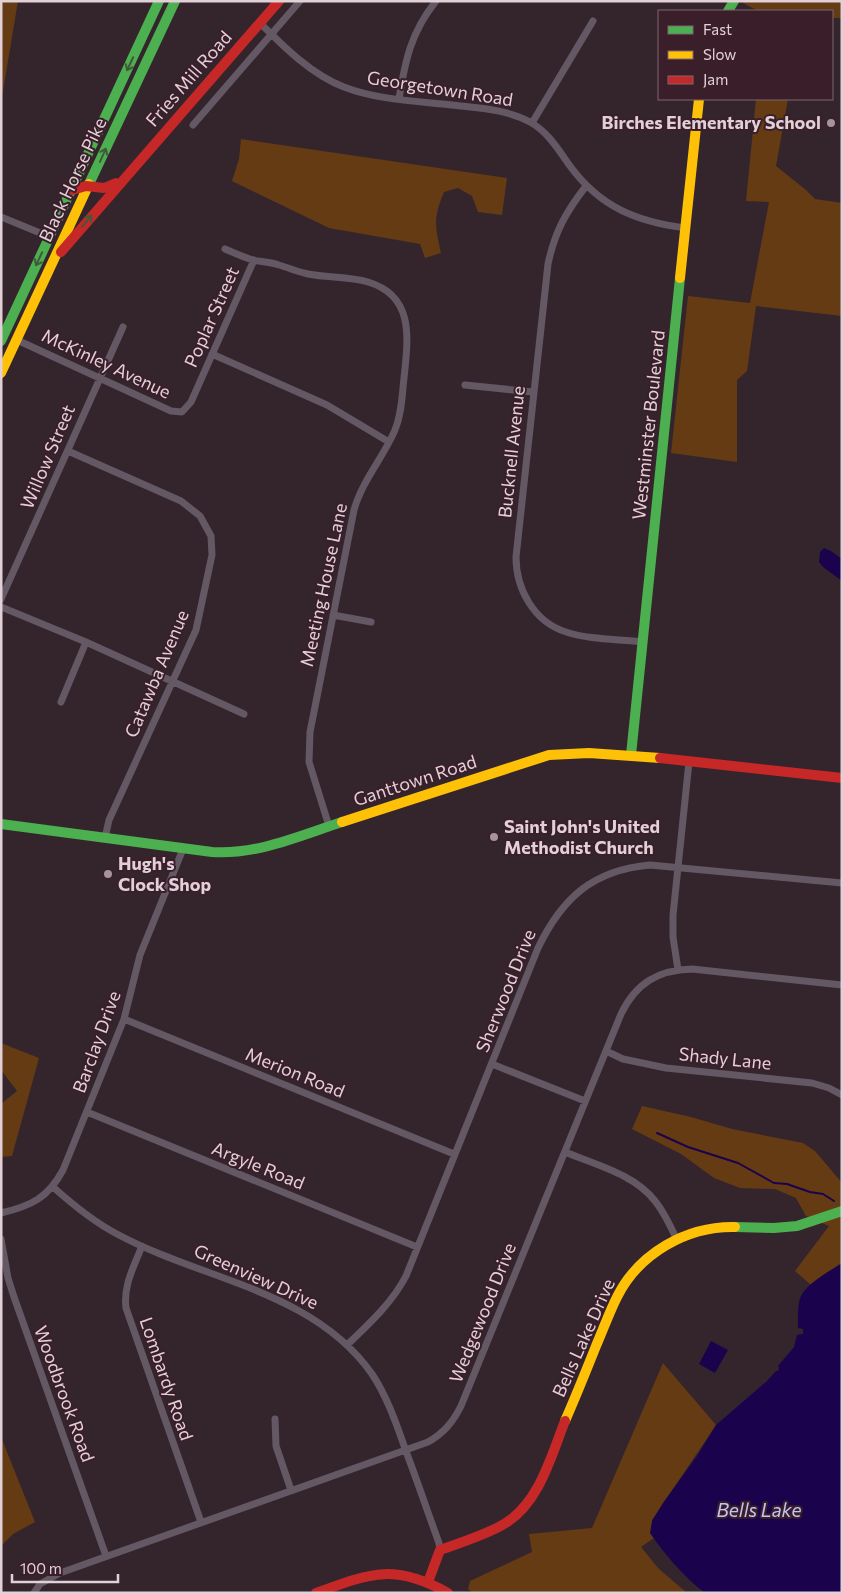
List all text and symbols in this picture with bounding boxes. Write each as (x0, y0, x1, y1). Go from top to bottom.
legend (658, 10, 833, 100)
text: Fast (703, 20, 732, 38)
street label: Fries Mill Road (141, 26, 236, 131)
text: Slow (703, 45, 736, 63)
one-way arrow (125, 56, 134, 71)
street label: Georgetown Road (366, 66, 515, 110)
text: Jam (703, 70, 728, 88)
place label: Birches Elementary School (602, 111, 821, 133)
street label: Black Horse Pike (34, 114, 111, 245)
marker: Birches Elementary School (825, 117, 837, 129)
one-way arrow (99, 148, 109, 163)
one-way arrow (81, 215, 92, 228)
one-way arrow (34, 251, 44, 266)
street label: Poplar Street (179, 263, 243, 370)
street label: McKinley Avenue (38, 324, 174, 403)
street label: Westminster Boulevard (627, 329, 669, 521)
street label: Bucknell Avenue (493, 385, 529, 519)
street label: Willow Street (15, 401, 79, 512)
street label: Meeting House Lane (295, 501, 351, 669)
street label: Catawba Avenue (119, 607, 193, 741)
street label: Ganttown Road (350, 750, 479, 810)
place label: Saint John's United Methodist Church (504, 815, 660, 858)
marker: Saint John's United Methodist Church (488, 831, 500, 843)
place label: Hugh's Clock Shop (118, 852, 211, 895)
marker: Hugh's Clock Shop (102, 868, 114, 880)
street label: Sherwood Drive (470, 926, 540, 1055)
street label: Barclay Drive (67, 988, 125, 1096)
street label: Merion Road (243, 1042, 348, 1102)
street label: Shady Lane (678, 1042, 772, 1074)
street label: Argyle Road (209, 1136, 308, 1194)
street label: Greenview Drive (191, 1239, 322, 1313)
street label: Wedgewood Drive (444, 1240, 520, 1386)
street label: Bells Lake Drive (547, 1275, 619, 1400)
street label: Lombardy Road (136, 1314, 198, 1443)
street label: Woodbrook Road (30, 1323, 100, 1465)
water label: Bells Lake (717, 1498, 801, 1521)
scale bar (12, 1552, 119, 1584)
text: 100 m (20, 1559, 62, 1577)

